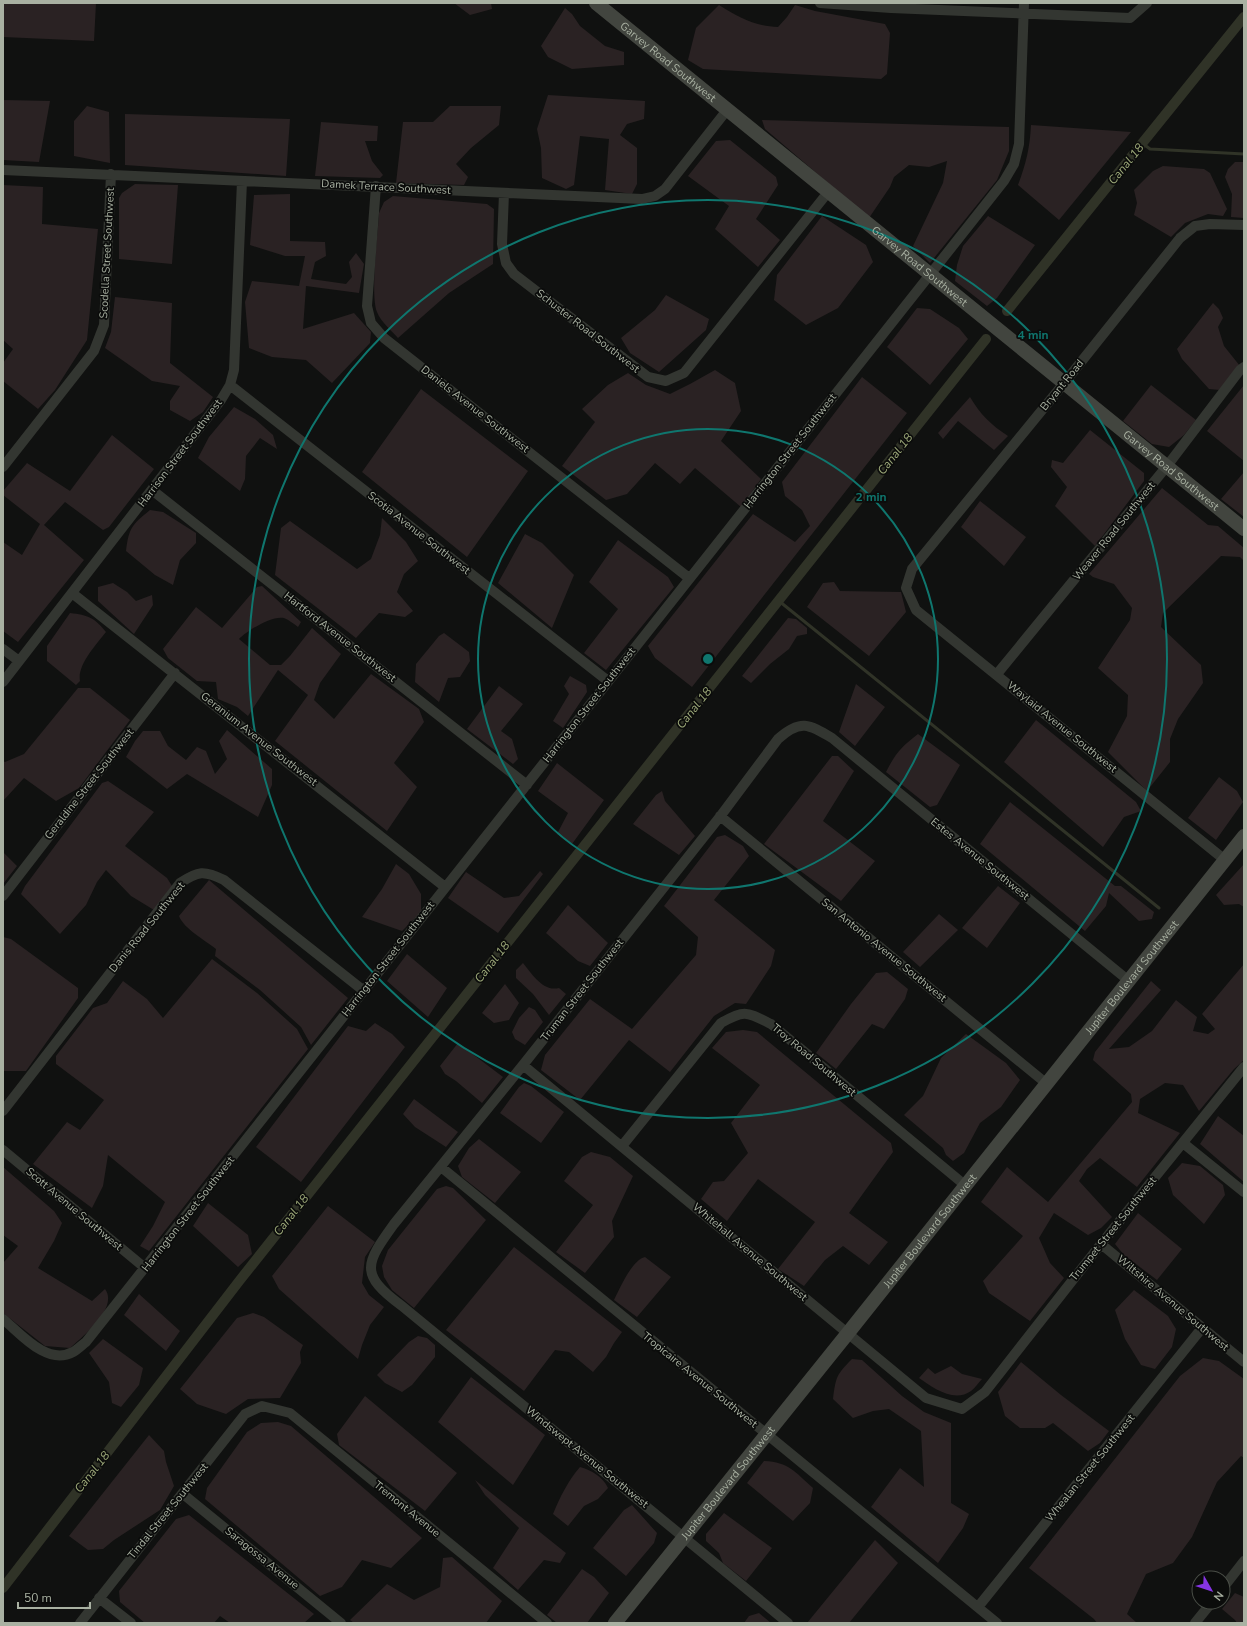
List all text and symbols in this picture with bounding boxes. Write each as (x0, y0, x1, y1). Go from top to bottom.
street label: Garvey Road Southwest (617, 18, 720, 105)
water label: Canal 18 (1105, 140, 1147, 188)
street label: Damek Terrace Southwest (321, 176, 451, 198)
street label: Scodella Street Southwest (96, 187, 118, 319)
street label: Garvey Road Southwest (869, 222, 971, 309)
street label: Schuster Road Southwest (533, 286, 643, 376)
text: 4 min (1017, 327, 1049, 343)
street label: Bryant Road (1037, 356, 1087, 414)
street label: Daniels Avenue Southwest (418, 362, 532, 456)
street label: Harrington Street Southwest (740, 390, 840, 512)
street label: Harrison Street Southwest (135, 396, 226, 510)
street label: Garvey Road Southwest (1120, 426, 1223, 514)
water label: Canal 18 (874, 430, 916, 478)
street label: Weaver Road Southwest (1069, 478, 1159, 583)
street label: Scotia Avenue Southwest (365, 488, 474, 578)
text: 2 min (855, 489, 887, 505)
street label: Hartford Avenue Southwest (281, 588, 399, 686)
street label: Harrington Street Southwest (539, 644, 639, 766)
centre of rings (701, 652, 715, 666)
street label: Waylaid Avenue Southwest (1004, 678, 1120, 776)
water label: Canal 18 (673, 684, 715, 732)
street label: Geranium Avenue Southwest (198, 689, 321, 789)
street label: Geraldine Street Southwest (41, 725, 137, 842)
street label: Estes Avenue Southwest (928, 815, 1033, 904)
street label: Danis Road Southwest (106, 878, 188, 975)
street label: San Antonio Avenue Southwest (818, 895, 950, 1005)
street label: Harrington Street Southwest (338, 898, 438, 1020)
street label: Jupiter Boulevard Southwest (1081, 917, 1182, 1038)
street label: Truman Street Southwest (537, 936, 627, 1044)
water label: Canal 18 (471, 938, 513, 986)
street label: Troy Road Southwest (769, 1020, 859, 1100)
street label: Harrington Street Southwest (138, 1153, 238, 1275)
street label: Scott Avenue Southwest (23, 1164, 126, 1254)
street label: Jupiter Boulevard Southwest (879, 1170, 980, 1291)
street label: Trumpet Street Southwest (1066, 1174, 1160, 1284)
water label: Canal 18 (270, 1191, 312, 1239)
street label: Whitehall Avenue Southwest (689, 1200, 811, 1305)
street label: Wiltshire Avenue Southwest (1114, 1252, 1232, 1354)
street label: Tropicaire Avenue Southwest (639, 1329, 761, 1431)
street label: Windswept Avenue Southwest (522, 1403, 652, 1511)
street label: Whealan Street Southwest (1042, 1411, 1138, 1525)
street label: Jupiter Boulevard Southwest (677, 1423, 778, 1543)
water label: Canal 18 (71, 1448, 113, 1496)
street label: Tindal Street Southwest (124, 1460, 212, 1562)
street label: Tremont Avenue (371, 1478, 443, 1541)
street label: Saragossa Avenue (222, 1523, 302, 1593)
north arrow (1191, 1570, 1231, 1610)
scale bar (18, 1584, 90, 1610)
text: N (1210, 1588, 1227, 1604)
text: 50 m (24, 1590, 52, 1606)

